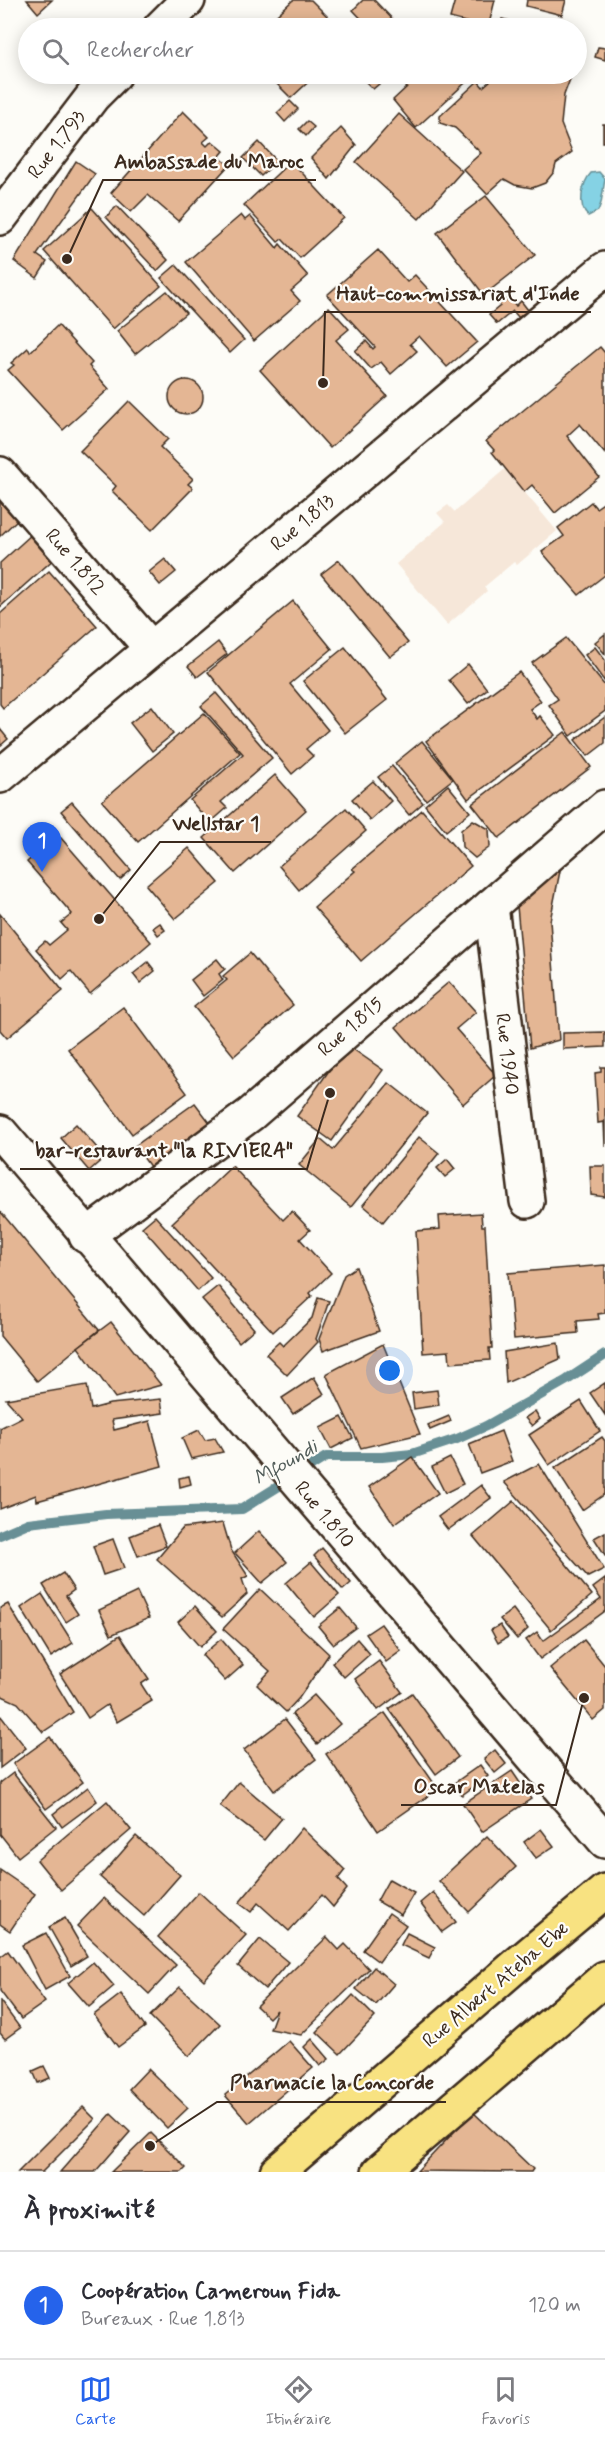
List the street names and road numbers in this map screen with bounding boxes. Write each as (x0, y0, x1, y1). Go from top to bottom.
street label: Rue 1.793 (22, 105, 93, 185)
street label: Rue 1.813 (265, 488, 341, 558)
street label: Rue 1.812 (38, 523, 111, 601)
street label: Rue 1.815 (312, 991, 390, 1063)
street label: Rue 1.940 (488, 1012, 525, 1097)
street label: Rue 1.810 (288, 1476, 360, 1554)
street label: Rue Albert Ateba Ebe (417, 1916, 575, 2054)

